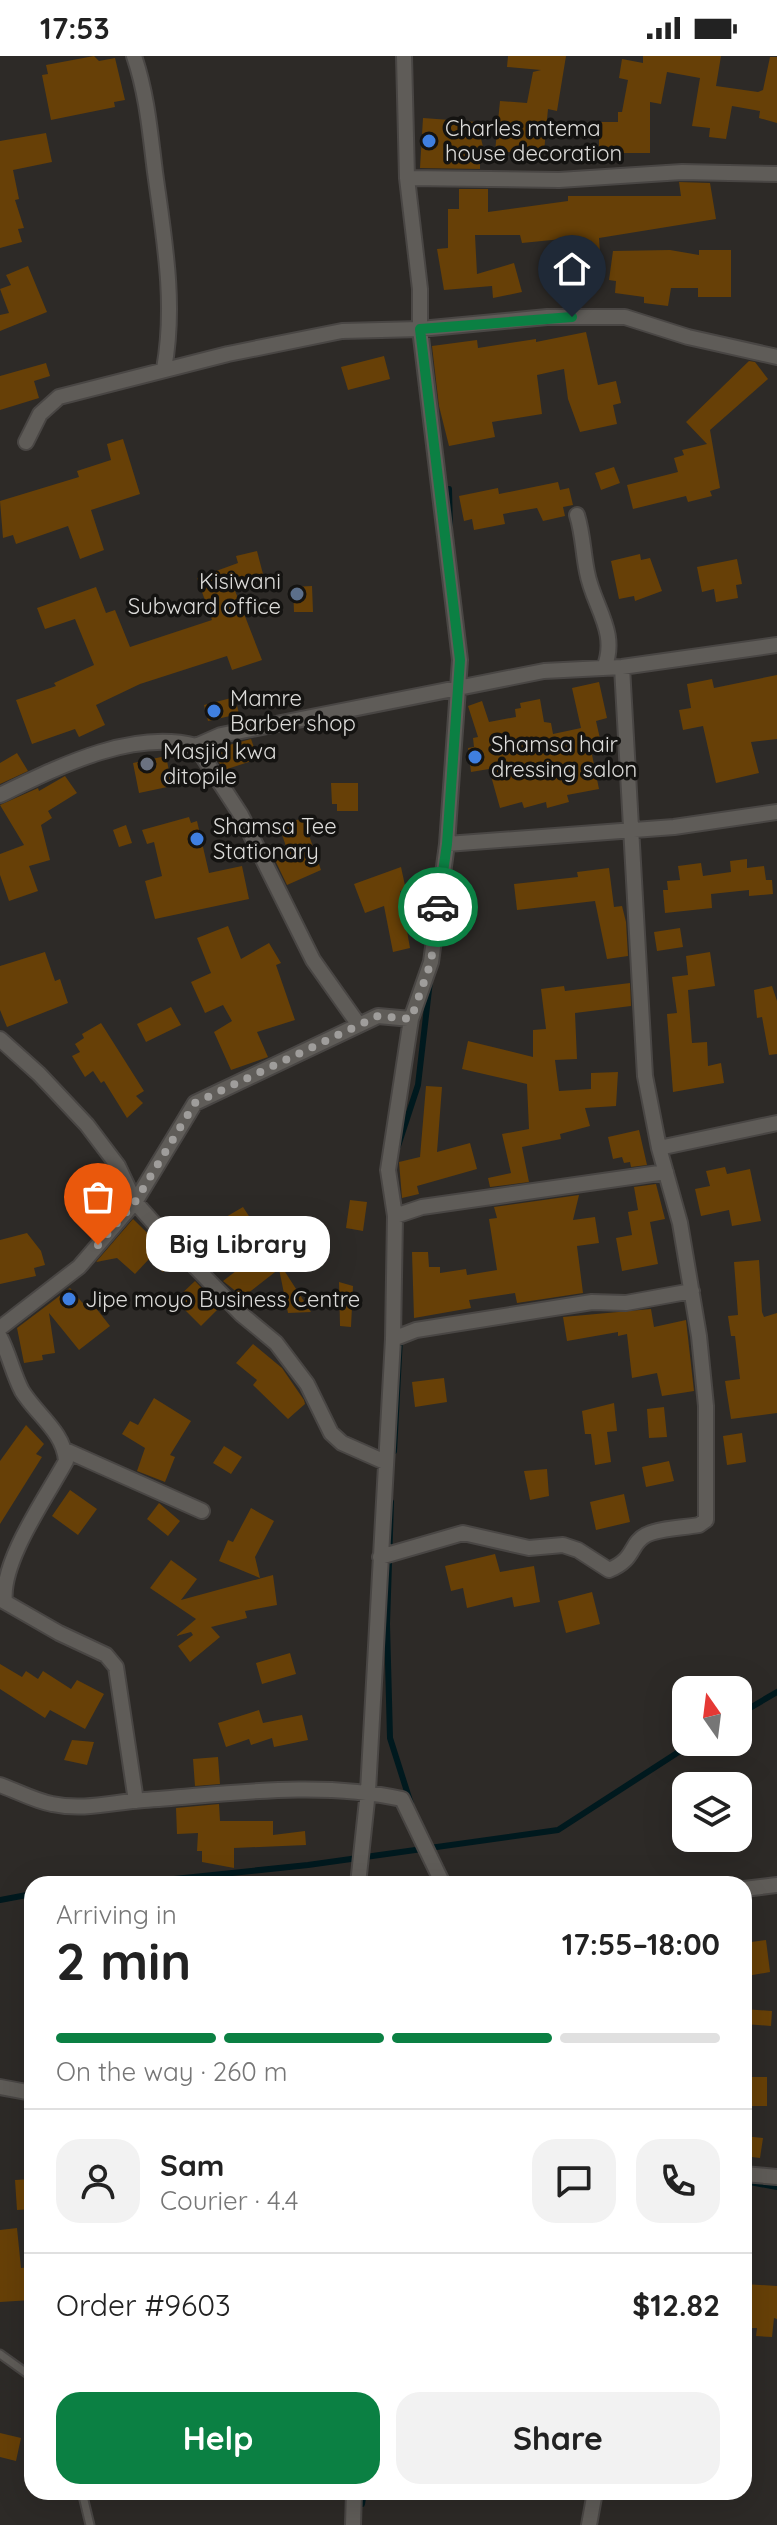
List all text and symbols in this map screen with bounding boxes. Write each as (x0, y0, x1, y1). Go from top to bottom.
text: 17:53 (40, 9, 110, 47)
place label: Charles mtema house decoration (445, 114, 622, 167)
marker: Charles mtema house decoration (420, 132, 438, 150)
pin (538, 235, 606, 317)
icon: home (550, 247, 594, 291)
place label: Kisiwani Subward office (128, 567, 281, 620)
marker: Kisiwani Subward office (288, 585, 306, 603)
place label: Mamre Barber shop (230, 684, 356, 737)
marker: Mamre Barber shop (205, 702, 223, 720)
place label: Shamsa hair dressing salon (491, 730, 637, 783)
place label: Masjid kwa ditopile (163, 737, 277, 790)
marker: Shamsa hair dressing salon (466, 748, 484, 766)
marker: Masjid kwa ditopile (138, 755, 156, 773)
place label: Shamsa Tee Stationary (213, 812, 337, 865)
marker: Shamsa Tee Stationary (188, 830, 206, 848)
courier (398, 867, 478, 947)
icon: car (416, 885, 460, 929)
pin (64, 1163, 132, 1245)
icon: bag (76, 1175, 120, 1219)
callout: Big Library (146, 1217, 330, 1273)
text: Big Library (169, 1227, 307, 1260)
place label: Jipe moyo Business Centre (85, 1285, 360, 1313)
marker: Jipe moyo Business Centre (60, 1290, 78, 1308)
north arrow (672, 1676, 752, 1756)
map controls (672, 1676, 752, 1852)
button: layers (672, 1772, 752, 1852)
text: Arriving in (56, 1898, 177, 1931)
text: 17:55–18:00 (562, 1925, 720, 1963)
text: 2 min (56, 1928, 191, 1993)
text: On the way · 260 m (56, 2055, 288, 2088)
button: person (56, 2139, 140, 2223)
button: chat (532, 2139, 616, 2223)
button: phone (636, 2139, 720, 2223)
text: Sam (160, 2146, 224, 2184)
text: Courier · 4.4 (160, 2184, 298, 2217)
text: Order #9603 (56, 2286, 231, 2324)
text: $12.82 (632, 2286, 720, 2324)
button: Help (56, 2392, 380, 2484)
button: Share (396, 2392, 720, 2484)

